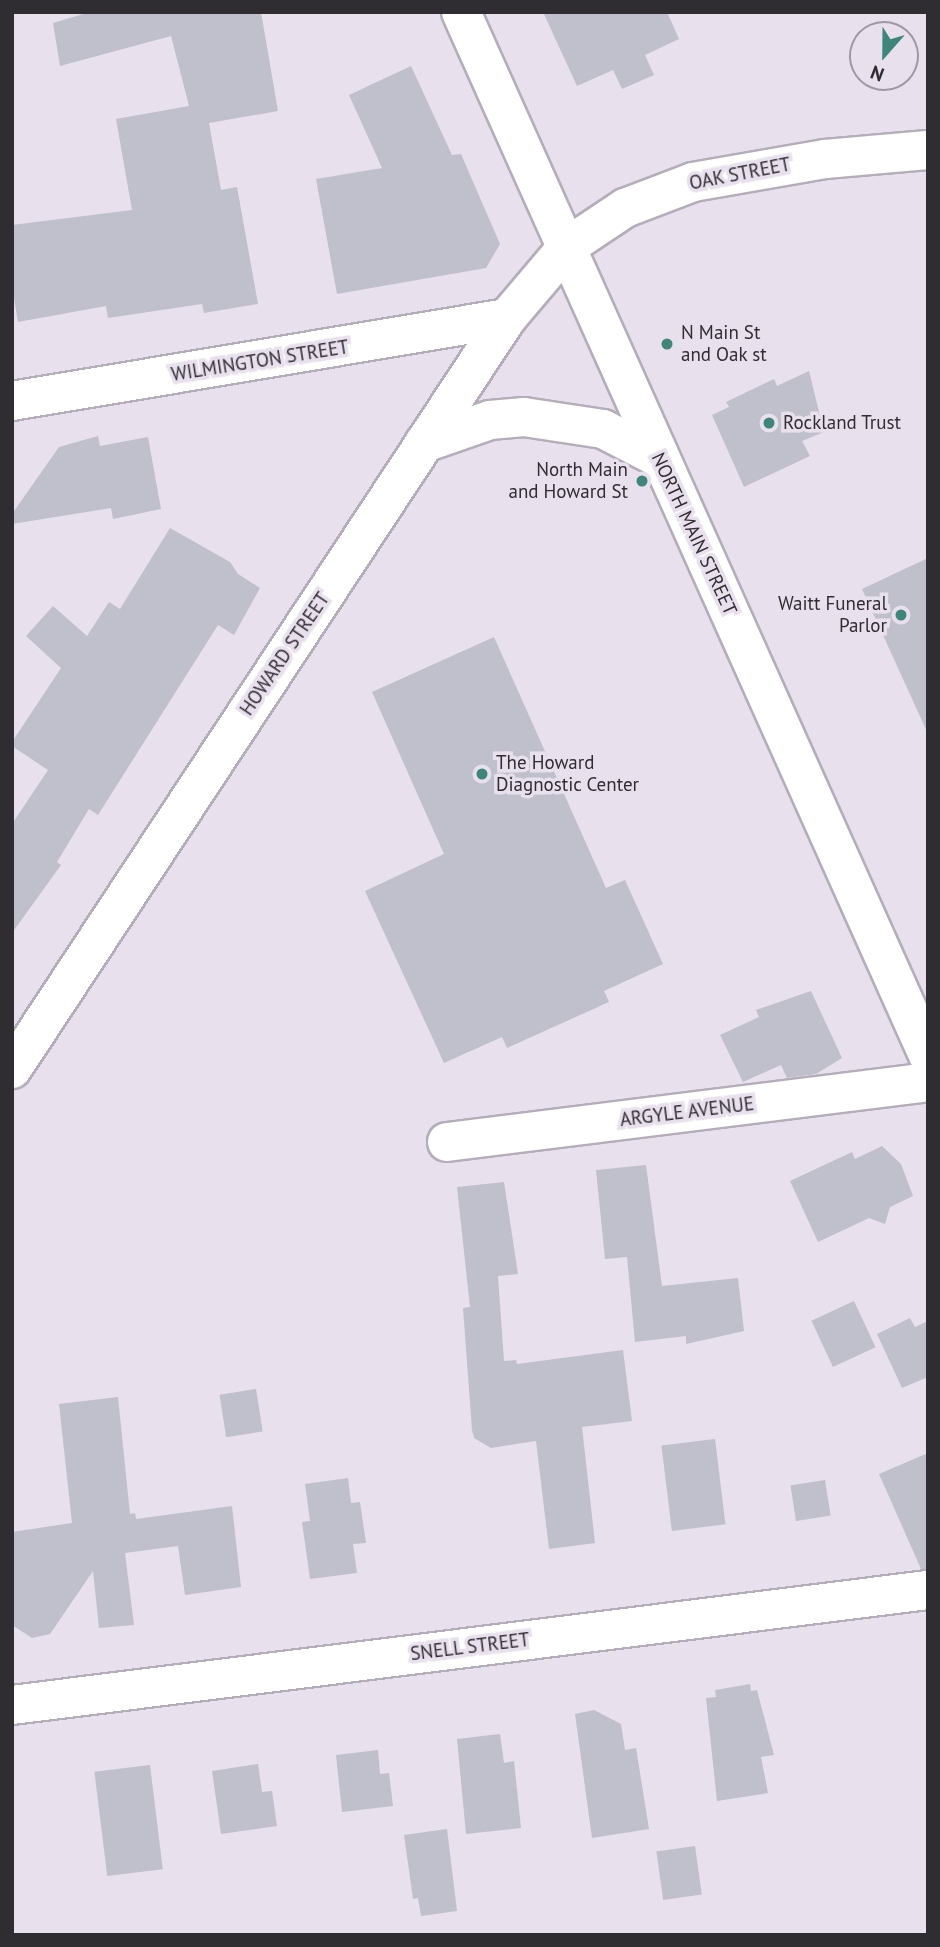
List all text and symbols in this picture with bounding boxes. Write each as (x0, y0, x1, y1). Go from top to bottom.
north arrow (849, 21, 919, 91)
text: N (867, 60, 887, 87)
street label: OAK STREET (687, 153, 793, 195)
place label: N Main St and Oak st (681, 322, 767, 366)
street label: WILMINGTON STREET (170, 336, 350, 386)
marker: N Main St and Oak st (659, 336, 675, 352)
place label: Rockland Trust (783, 412, 902, 434)
marker: Rockland Trust (761, 415, 777, 431)
street label: NORTH MAIN STREET (646, 449, 742, 619)
place label: North Main and Howard St (508, 459, 628, 503)
marker: North Main and Howard St (634, 473, 650, 489)
street label: HOWARD STREET (235, 588, 335, 720)
place label: Waitt Funeral Parlor (778, 593, 887, 637)
marker: Waitt Funeral Parlor (893, 607, 909, 623)
place label: The Howard Diagnostic Center (496, 752, 639, 796)
marker: The Howard Diagnostic Center (474, 766, 490, 782)
street label: ARGYLE AVENUE (618, 1092, 756, 1132)
street label: SNELL STREET (409, 1628, 531, 1666)

